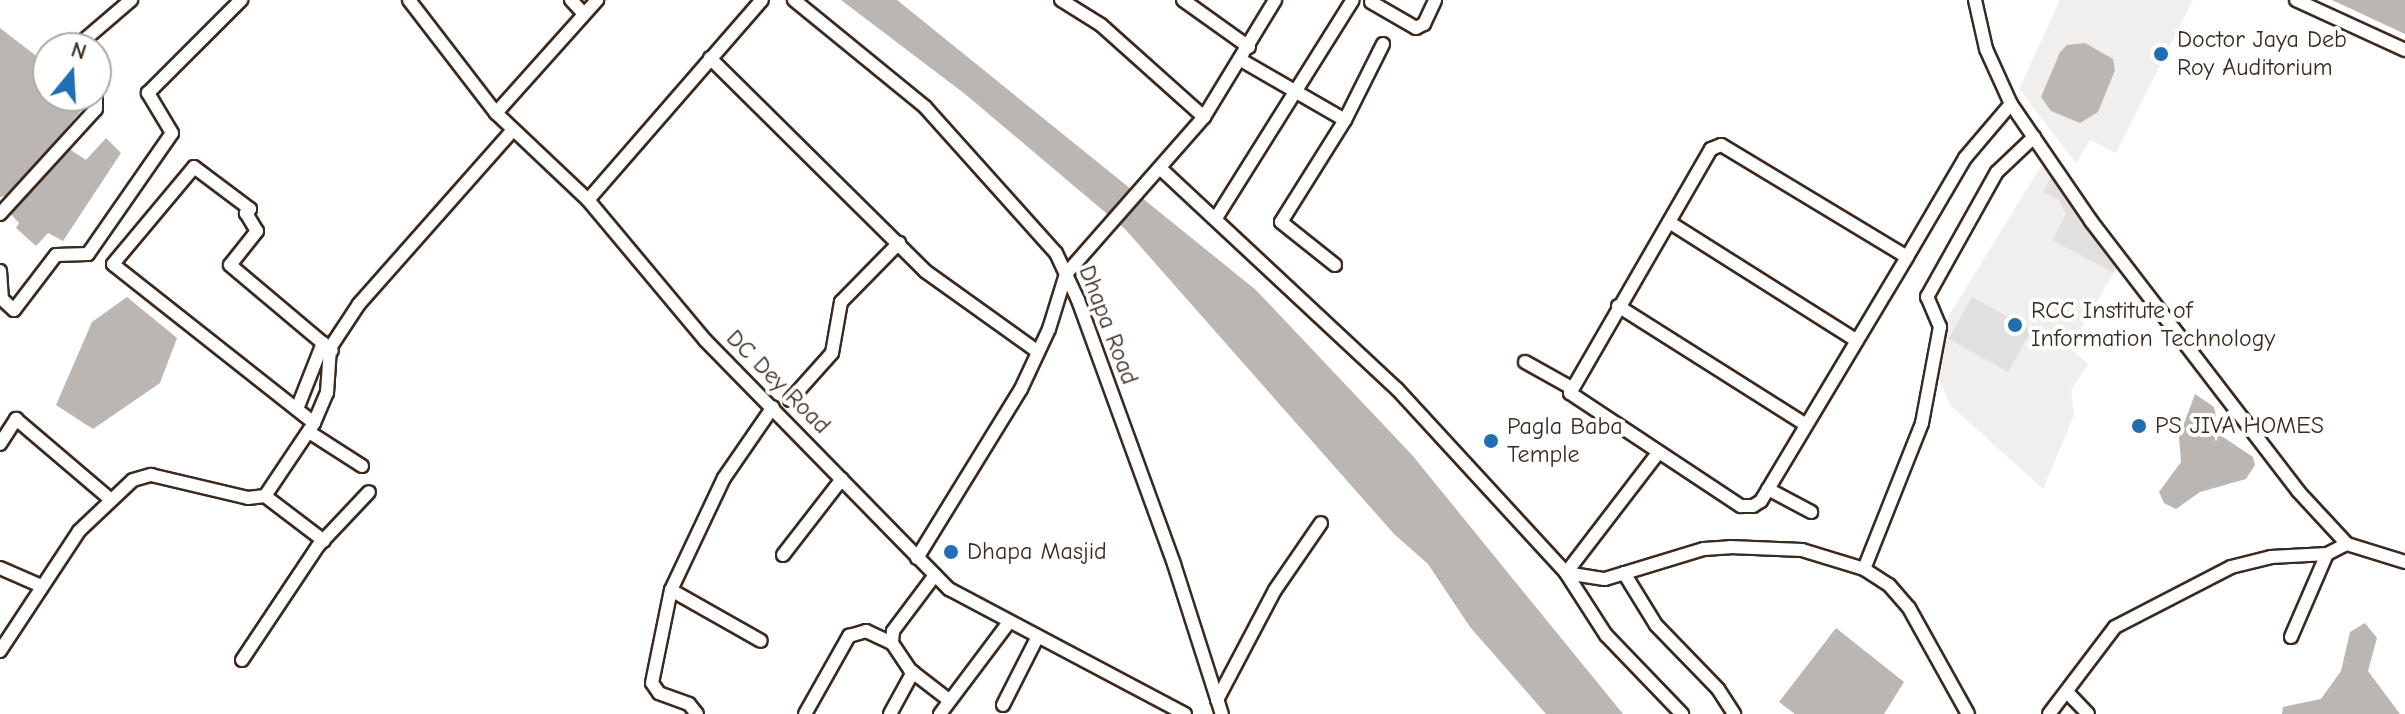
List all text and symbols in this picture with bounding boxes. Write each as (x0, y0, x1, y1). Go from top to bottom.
place label: Doctor Jaya Deb Roy Auditorium (2177, 26, 2347, 82)
north arrow (32, 32, 112, 112)
text: N (68, 36, 90, 66)
marker: Doctor Jaya Deb Roy Auditorium (2152, 45, 2170, 63)
street label: Dhapa Road (1072, 261, 1144, 389)
place label: RCC Institute of Information Technology (2031, 297, 2275, 353)
marker: RCC Institute of Information Technology (2006, 316, 2024, 334)
street label: DC Dey Road (720, 324, 836, 440)
place label: PS JIVA HOMES (2155, 412, 2324, 440)
place label: Pagla Baba Temple (1507, 413, 1623, 469)
marker: PS JIVA HOMES (2130, 417, 2148, 435)
marker: Pagla Baba Temple (1482, 432, 1500, 450)
place label: Dhapa Masjid (967, 538, 1107, 566)
marker: Dhapa Masjid (942, 543, 960, 561)

